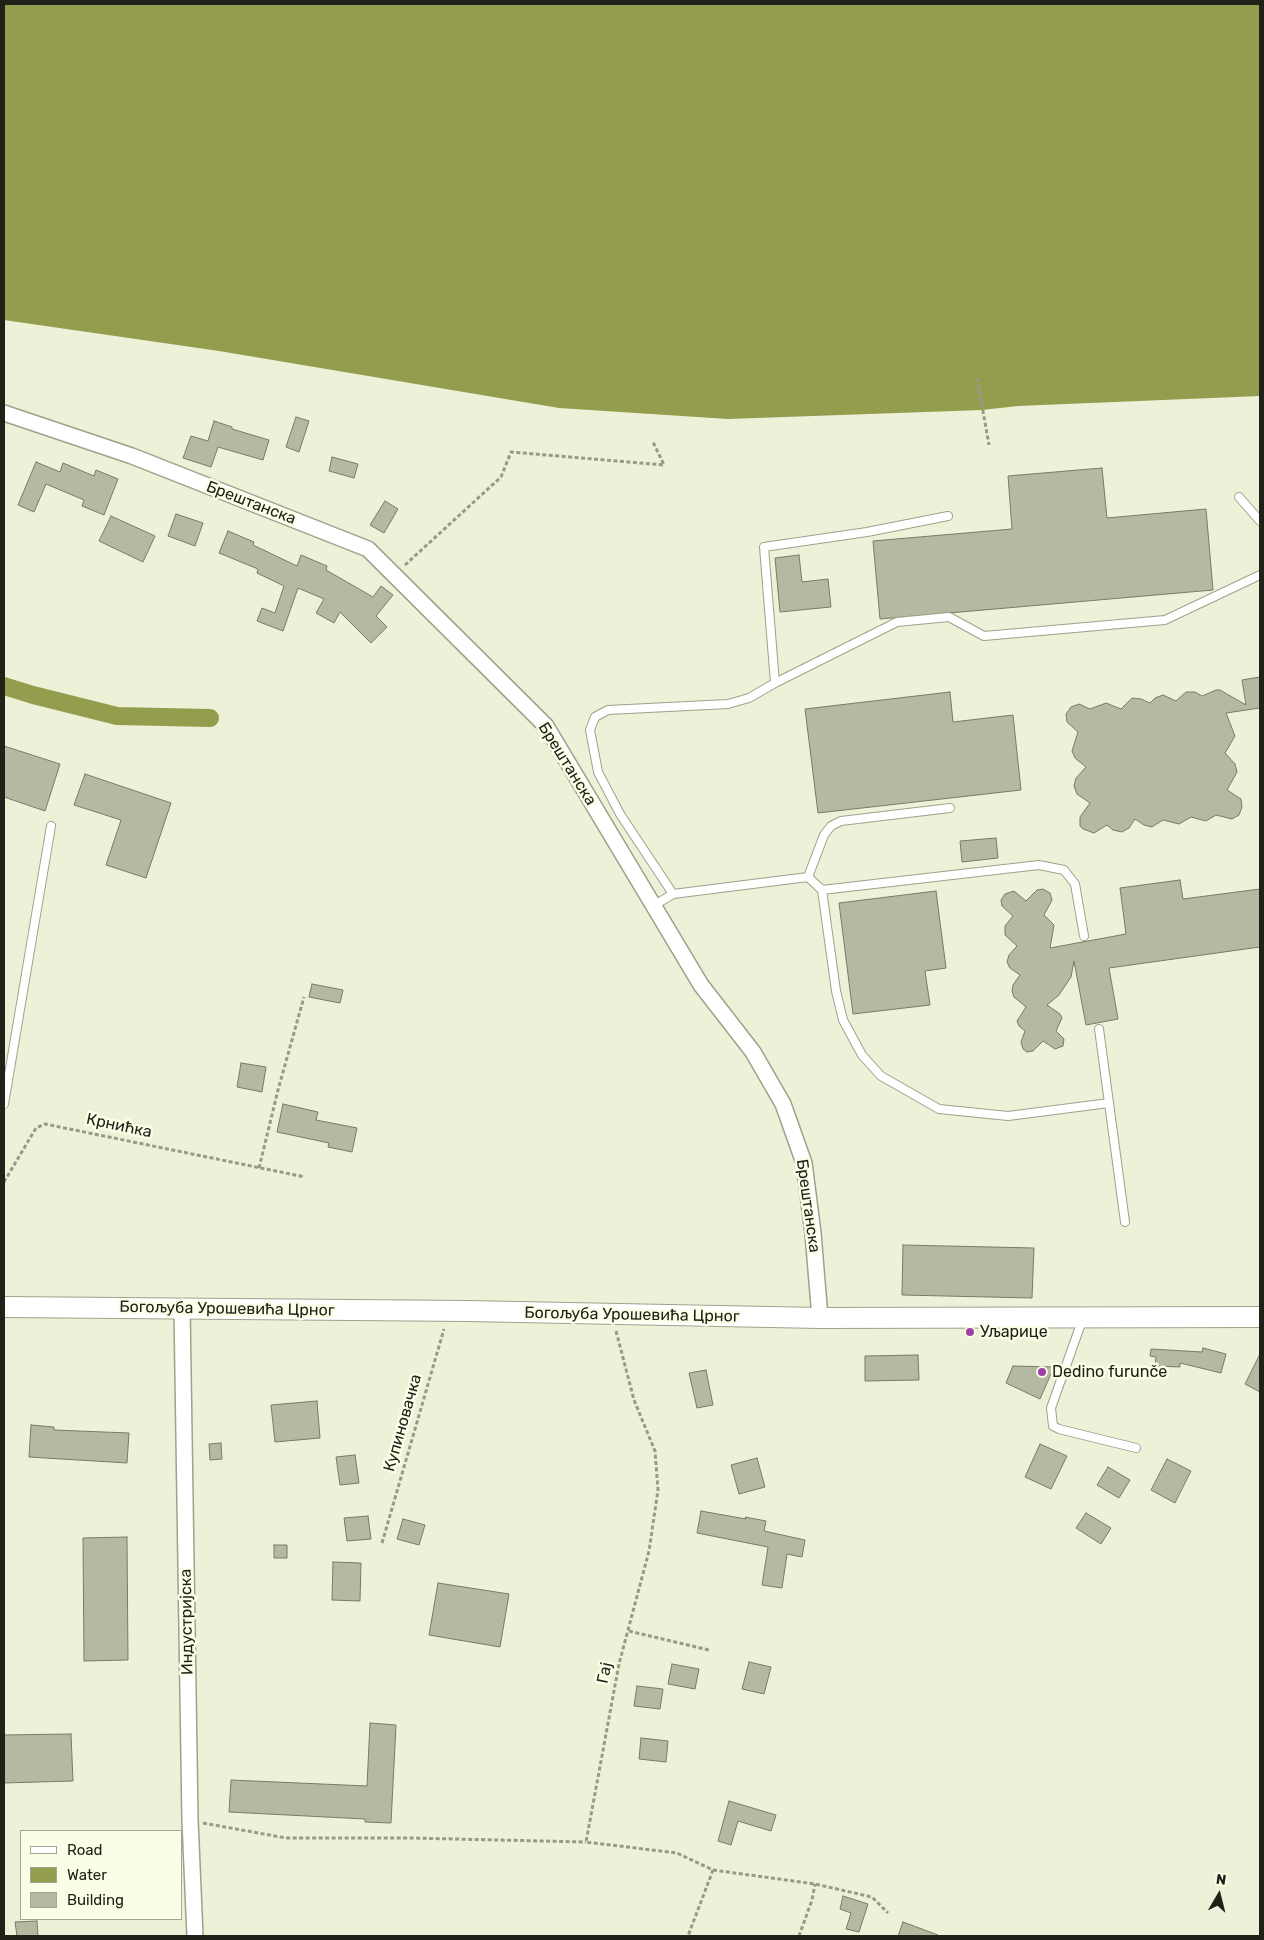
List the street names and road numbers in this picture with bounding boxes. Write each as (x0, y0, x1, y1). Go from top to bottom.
street label: Брештанска (204, 477, 298, 529)
street label: Брештанска (534, 719, 600, 809)
street label: Крнићка (84, 1110, 154, 1142)
street label: Брештанска (792, 1158, 824, 1254)
street label: Богољуба Урошевића Црног (119, 1298, 335, 1320)
street label: Богољуба Урошевића Црног (524, 1304, 740, 1326)
street label: Купиновачка (380, 1372, 426, 1474)
street label: Индустријска (176, 1569, 198, 1675)
street label: Гај (593, 1661, 617, 1685)

